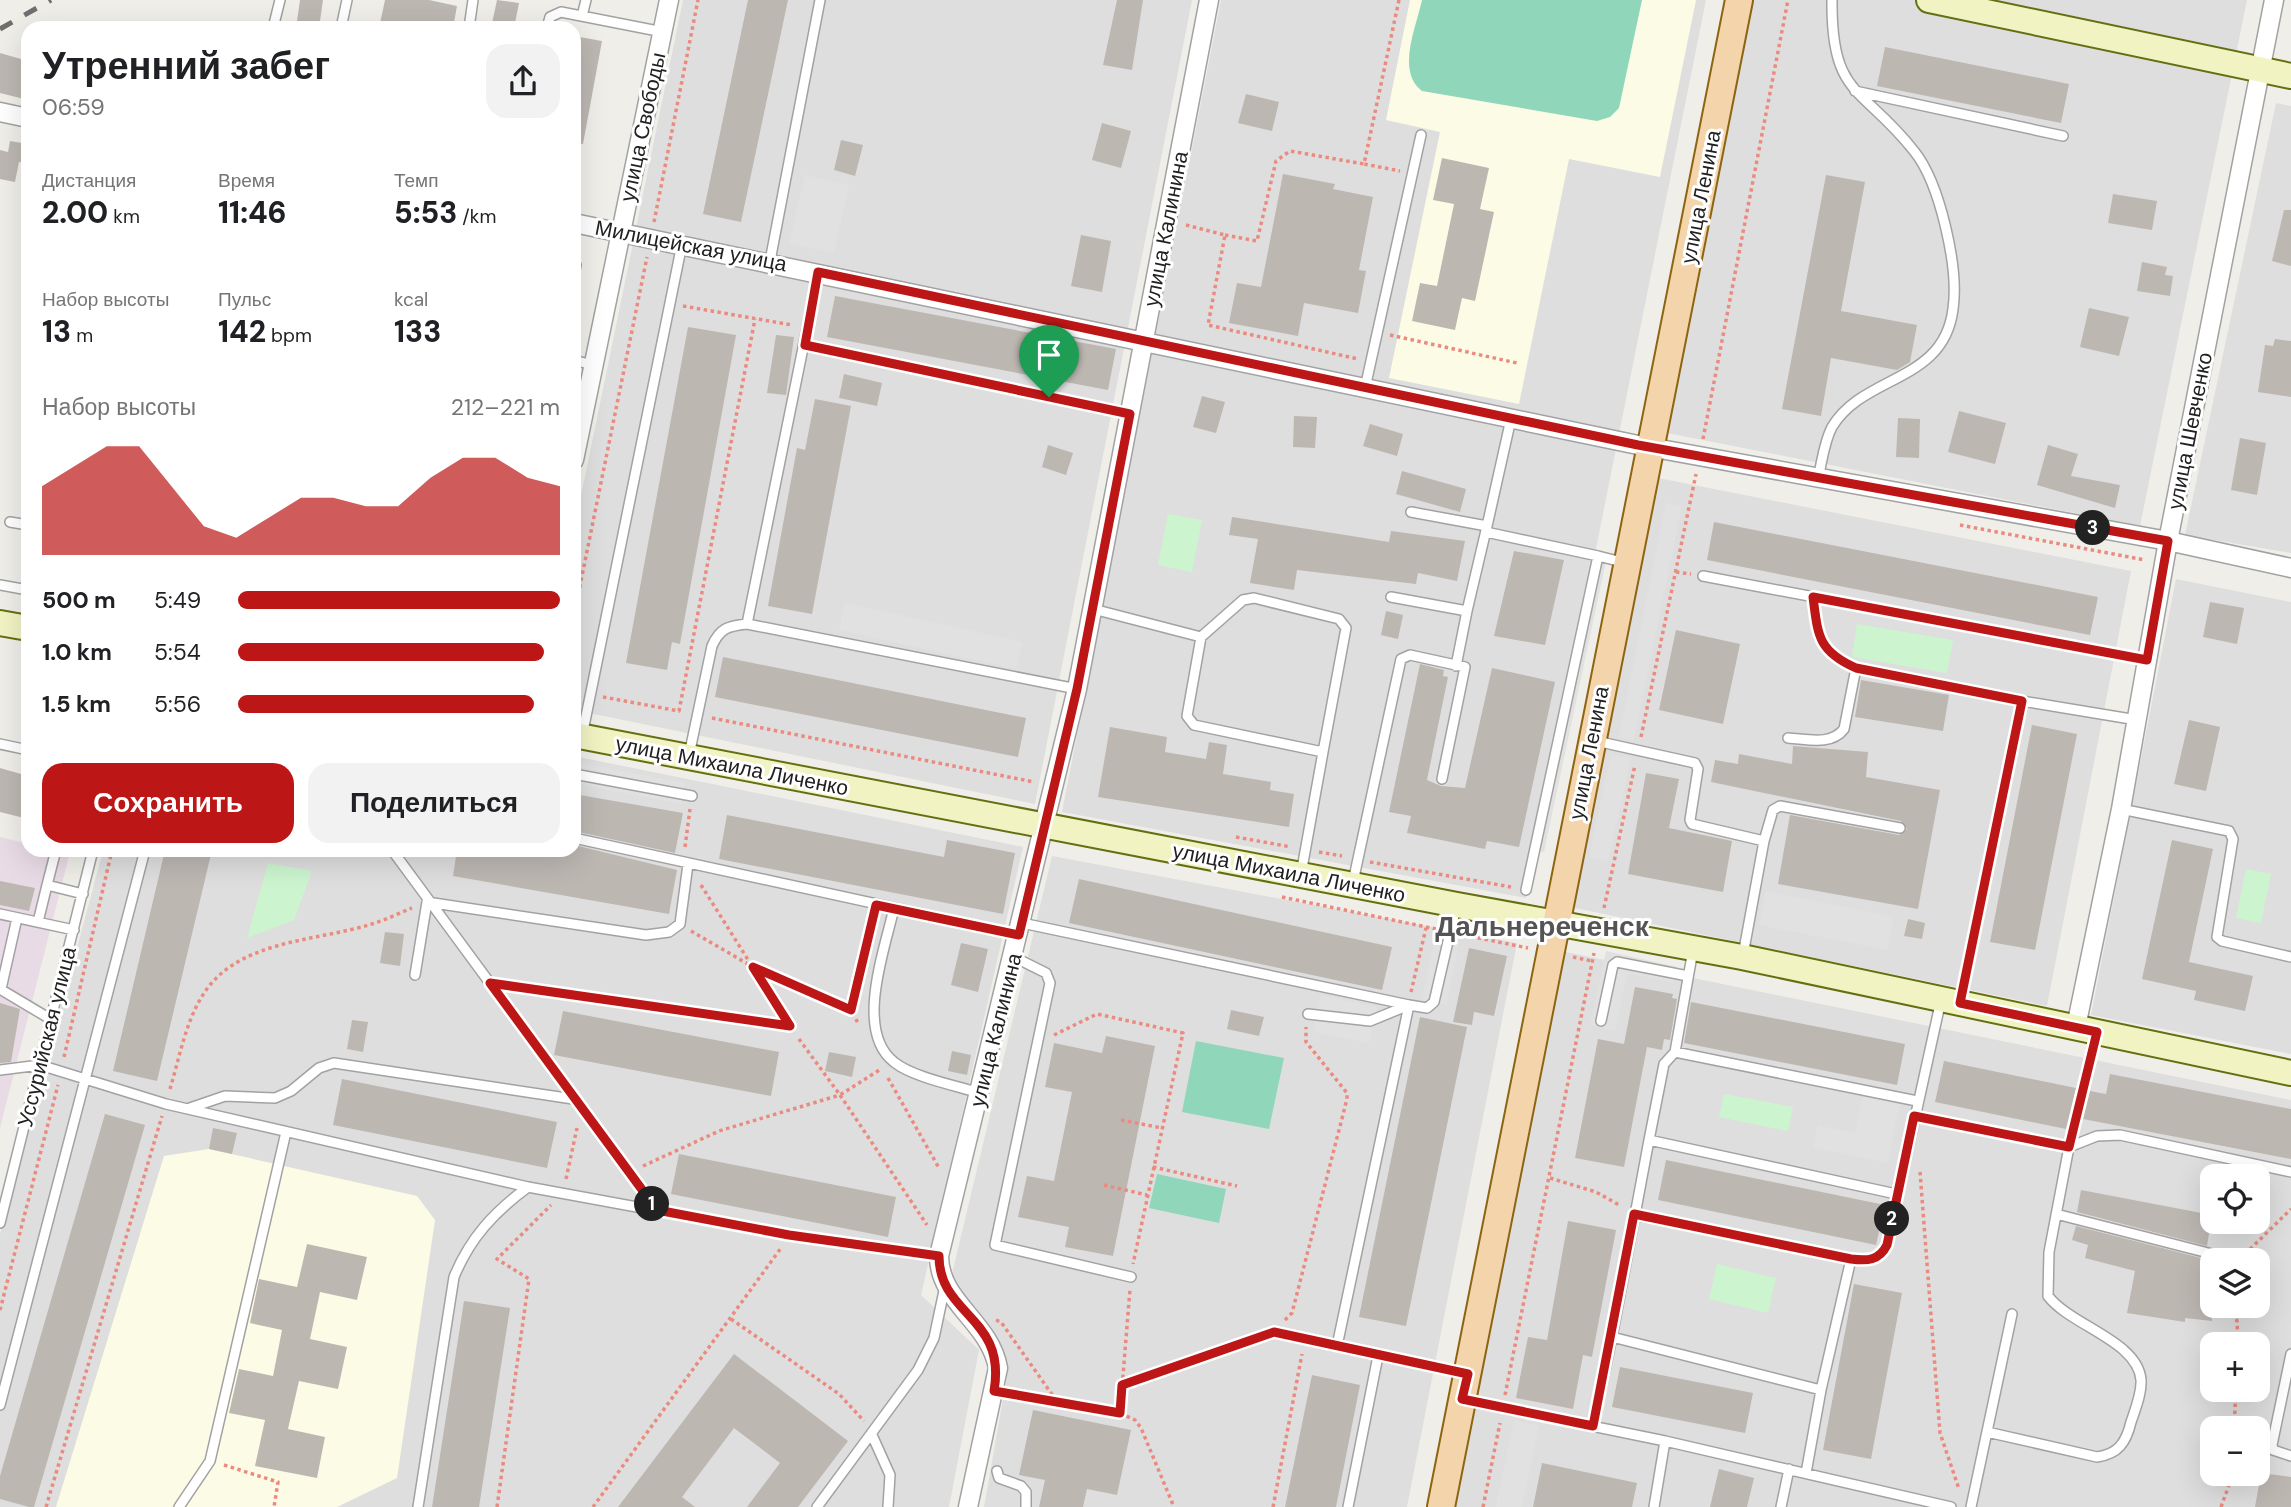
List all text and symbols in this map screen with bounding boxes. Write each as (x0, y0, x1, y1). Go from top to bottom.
text: Утренний забег (42, 41, 330, 91)
button: share (486, 44, 560, 118)
street label: улица Свободы (614, 50, 672, 204)
text: 06:59 (42, 92, 105, 122)
street label: улица Ленина (1674, 128, 1728, 266)
street label: улица Калинина (1137, 149, 1195, 309)
text: Дистанция (42, 168, 136, 193)
text: Время (218, 168, 275, 193)
text: Темп (394, 168, 438, 193)
text: 2.00 (42, 193, 108, 232)
text: 11:46 (218, 193, 287, 232)
text: 5:53 (394, 193, 457, 232)
text: km (108, 204, 140, 229)
text: /km (457, 204, 496, 229)
street label: Милицейская улица (593, 214, 790, 278)
text: Набор высоты (42, 287, 169, 312)
text: Пульс (218, 287, 271, 312)
text: kcal (394, 287, 428, 312)
text: 13 (42, 312, 71, 351)
text: 142 (218, 312, 266, 351)
text: 133 (394, 312, 441, 351)
text: m (71, 323, 93, 348)
text: bpm (266, 323, 312, 348)
pin (1019, 325, 1079, 397)
icon: arrive (1030, 336, 1068, 374)
street label: улица Шевченко (2161, 350, 2219, 512)
text: Набор высоты (42, 392, 196, 422)
text: 212–221 m (451, 392, 560, 422)
pin: 3 (2076, 510, 2110, 546)
text: 3 (2087, 515, 2098, 540)
text: 500 m (42, 585, 116, 615)
text: 5:49 (154, 585, 201, 615)
text: 1.0 km (42, 637, 112, 667)
text: 5:54 (154, 637, 201, 667)
street label: улица Ленина (1562, 684, 1616, 822)
text: 1.5 km (42, 689, 111, 719)
text: 5:56 (154, 689, 201, 719)
street label: улица Михаила Личенко (613, 730, 851, 802)
button: Сохранить (42, 763, 294, 843)
button: Поделиться (308, 763, 560, 843)
street label: улица Михаила Личенко (1170, 837, 1408, 909)
district label: Дальнереченск (1435, 908, 1650, 945)
street label: Уссурийская улица (11, 944, 83, 1130)
street label: улица Калинина (963, 950, 1029, 1110)
map controls (2200, 1164, 2270, 1486)
button: locate (2200, 1164, 2270, 1234)
pin: 1 (634, 1186, 670, 1222)
text: 1 (648, 1191, 655, 1216)
pin: 2 (1874, 1202, 1910, 1236)
text: 2 (1886, 1206, 1897, 1231)
button: layers (2200, 1248, 2270, 1318)
button: + (2200, 1332, 2270, 1402)
button: − (2200, 1416, 2270, 1486)

